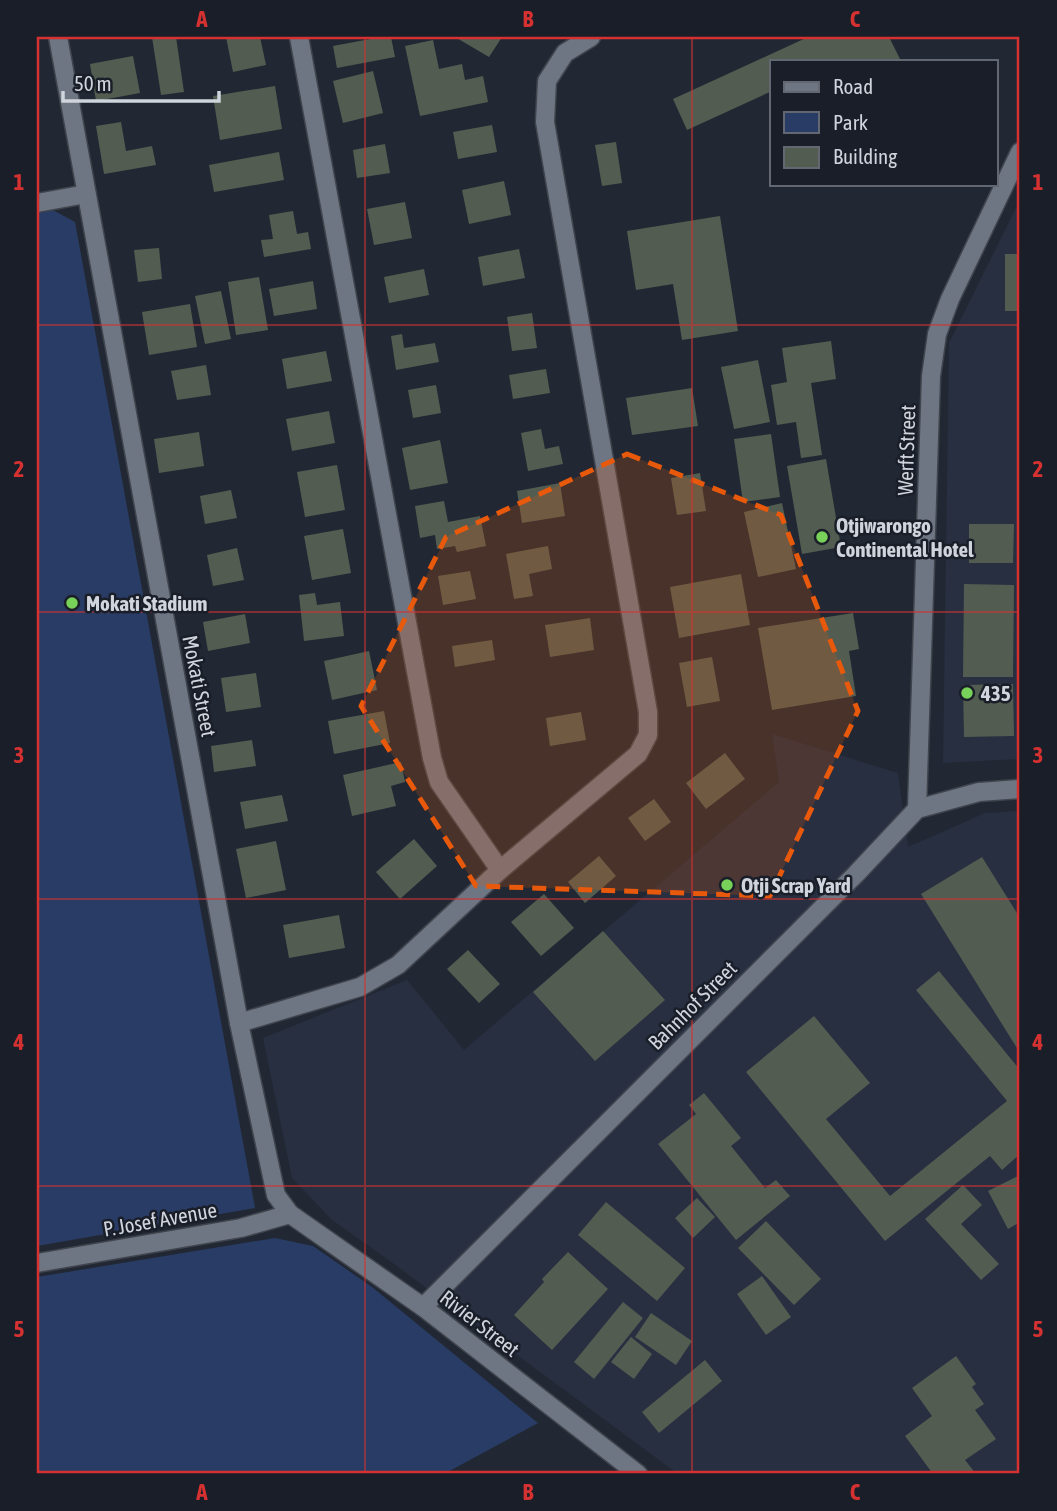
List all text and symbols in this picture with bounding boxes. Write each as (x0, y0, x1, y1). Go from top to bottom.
text: A (195, 6, 208, 32)
text: B (523, 6, 534, 32)
text: C (850, 6, 861, 32)
scale bar (63, 60, 219, 104)
legend (770, 60, 998, 186)
text: 50 m (74, 71, 112, 95)
text: Road (833, 74, 873, 98)
text: Park (833, 110, 868, 134)
text: Building (833, 144, 897, 168)
text: 1 (14, 169, 25, 195)
text: 1 (1033, 169, 1044, 195)
street label: Werft Street (892, 404, 920, 496)
text: 2 (14, 456, 24, 482)
text: 2 (1033, 456, 1043, 482)
place label: Otjiwarongo Continental Hotel (836, 513, 974, 561)
marker: Otjiwarongo Continental Hotel (814, 529, 830, 545)
place label: Mokati Stadium (86, 591, 207, 615)
marker: Mokati Stadium (64, 595, 80, 611)
street label: Mokati Street (178, 633, 222, 739)
place label: 435 (980, 681, 1011, 705)
marker: 435 (959, 685, 975, 701)
text: 3 (14, 742, 24, 768)
text: 3 (1033, 742, 1043, 768)
place label: Otji Scrap Yard (741, 873, 851, 897)
marker: Otji Scrap Yard (719, 877, 735, 893)
street label: Bahnhof Street (643, 956, 741, 1054)
text: 4 (13, 1029, 25, 1055)
text: 4 (1032, 1029, 1044, 1055)
street label: P. Josef Avenue (101, 1197, 219, 1241)
street label: Rivier Street (436, 1285, 524, 1361)
text: 5 (14, 1316, 25, 1342)
text: 5 (1033, 1316, 1044, 1342)
text: A (195, 1479, 208, 1505)
text: B (523, 1479, 534, 1505)
text: C (850, 1479, 861, 1505)

